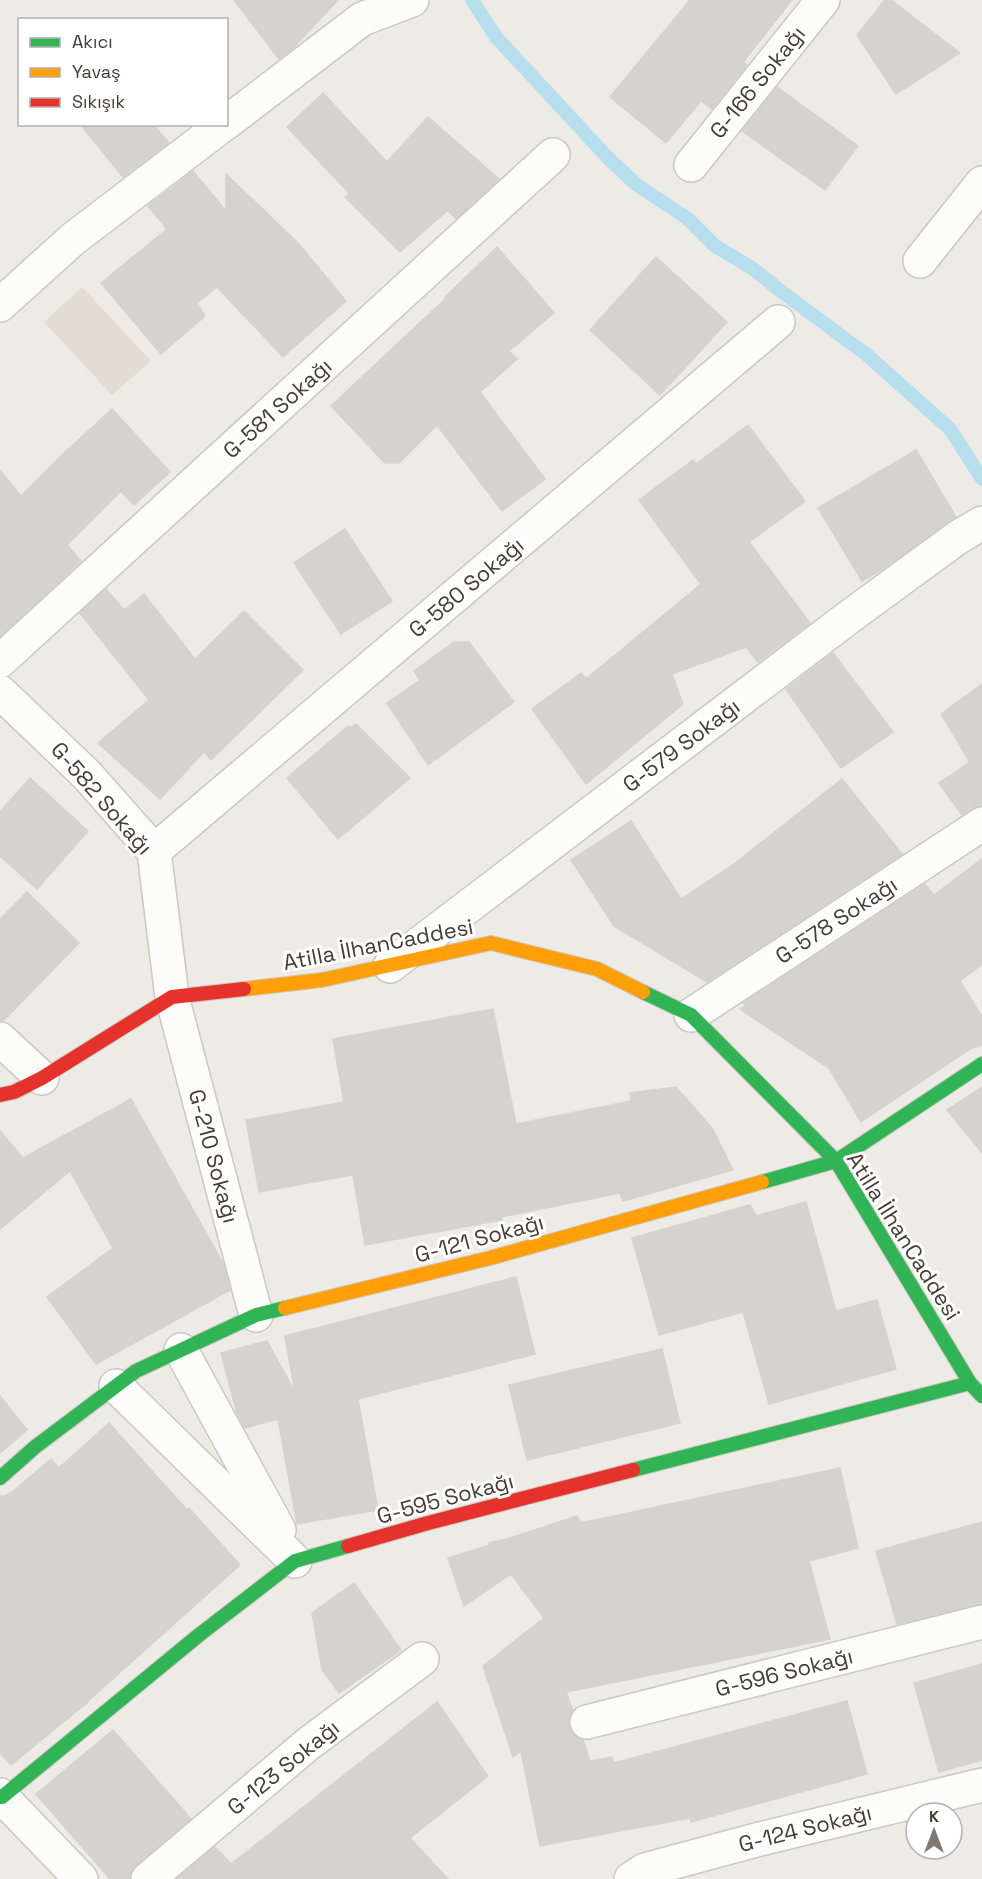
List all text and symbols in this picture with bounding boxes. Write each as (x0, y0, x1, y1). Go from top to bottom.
legend (18, 18, 228, 126)
street label: G-166 Sokağı (703, 20, 811, 144)
text: Akıcı (72, 30, 113, 53)
text: Yavaş (72, 60, 121, 83)
text: Sıkışık (72, 90, 125, 113)
street label: G-581 Sokağı (217, 352, 337, 464)
street label: G-580 Sokağı (403, 531, 529, 643)
street label: G-579 Sokağı (617, 692, 745, 798)
street label: G-582 Sokağı (45, 736, 159, 860)
street label: G-578 Sokağı (770, 870, 902, 970)
street label: Atilla İlhanCaddesi (280, 912, 476, 976)
street label: G-210 Sokağı (183, 1086, 245, 1226)
street label: Atilla İlhanCaddesi (841, 1147, 967, 1325)
street label: G-121 Sokağı (411, 1207, 547, 1269)
street label: G-595 Sokağı (374, 1466, 516, 1530)
street label: G-596 Sokağı (712, 1641, 856, 1703)
street label: G-123 Sokağı (221, 1713, 345, 1821)
street label: G-124 Sokağı (736, 1798, 874, 1858)
north arrow (904, 1801, 964, 1861)
text: K (929, 1806, 939, 1827)

